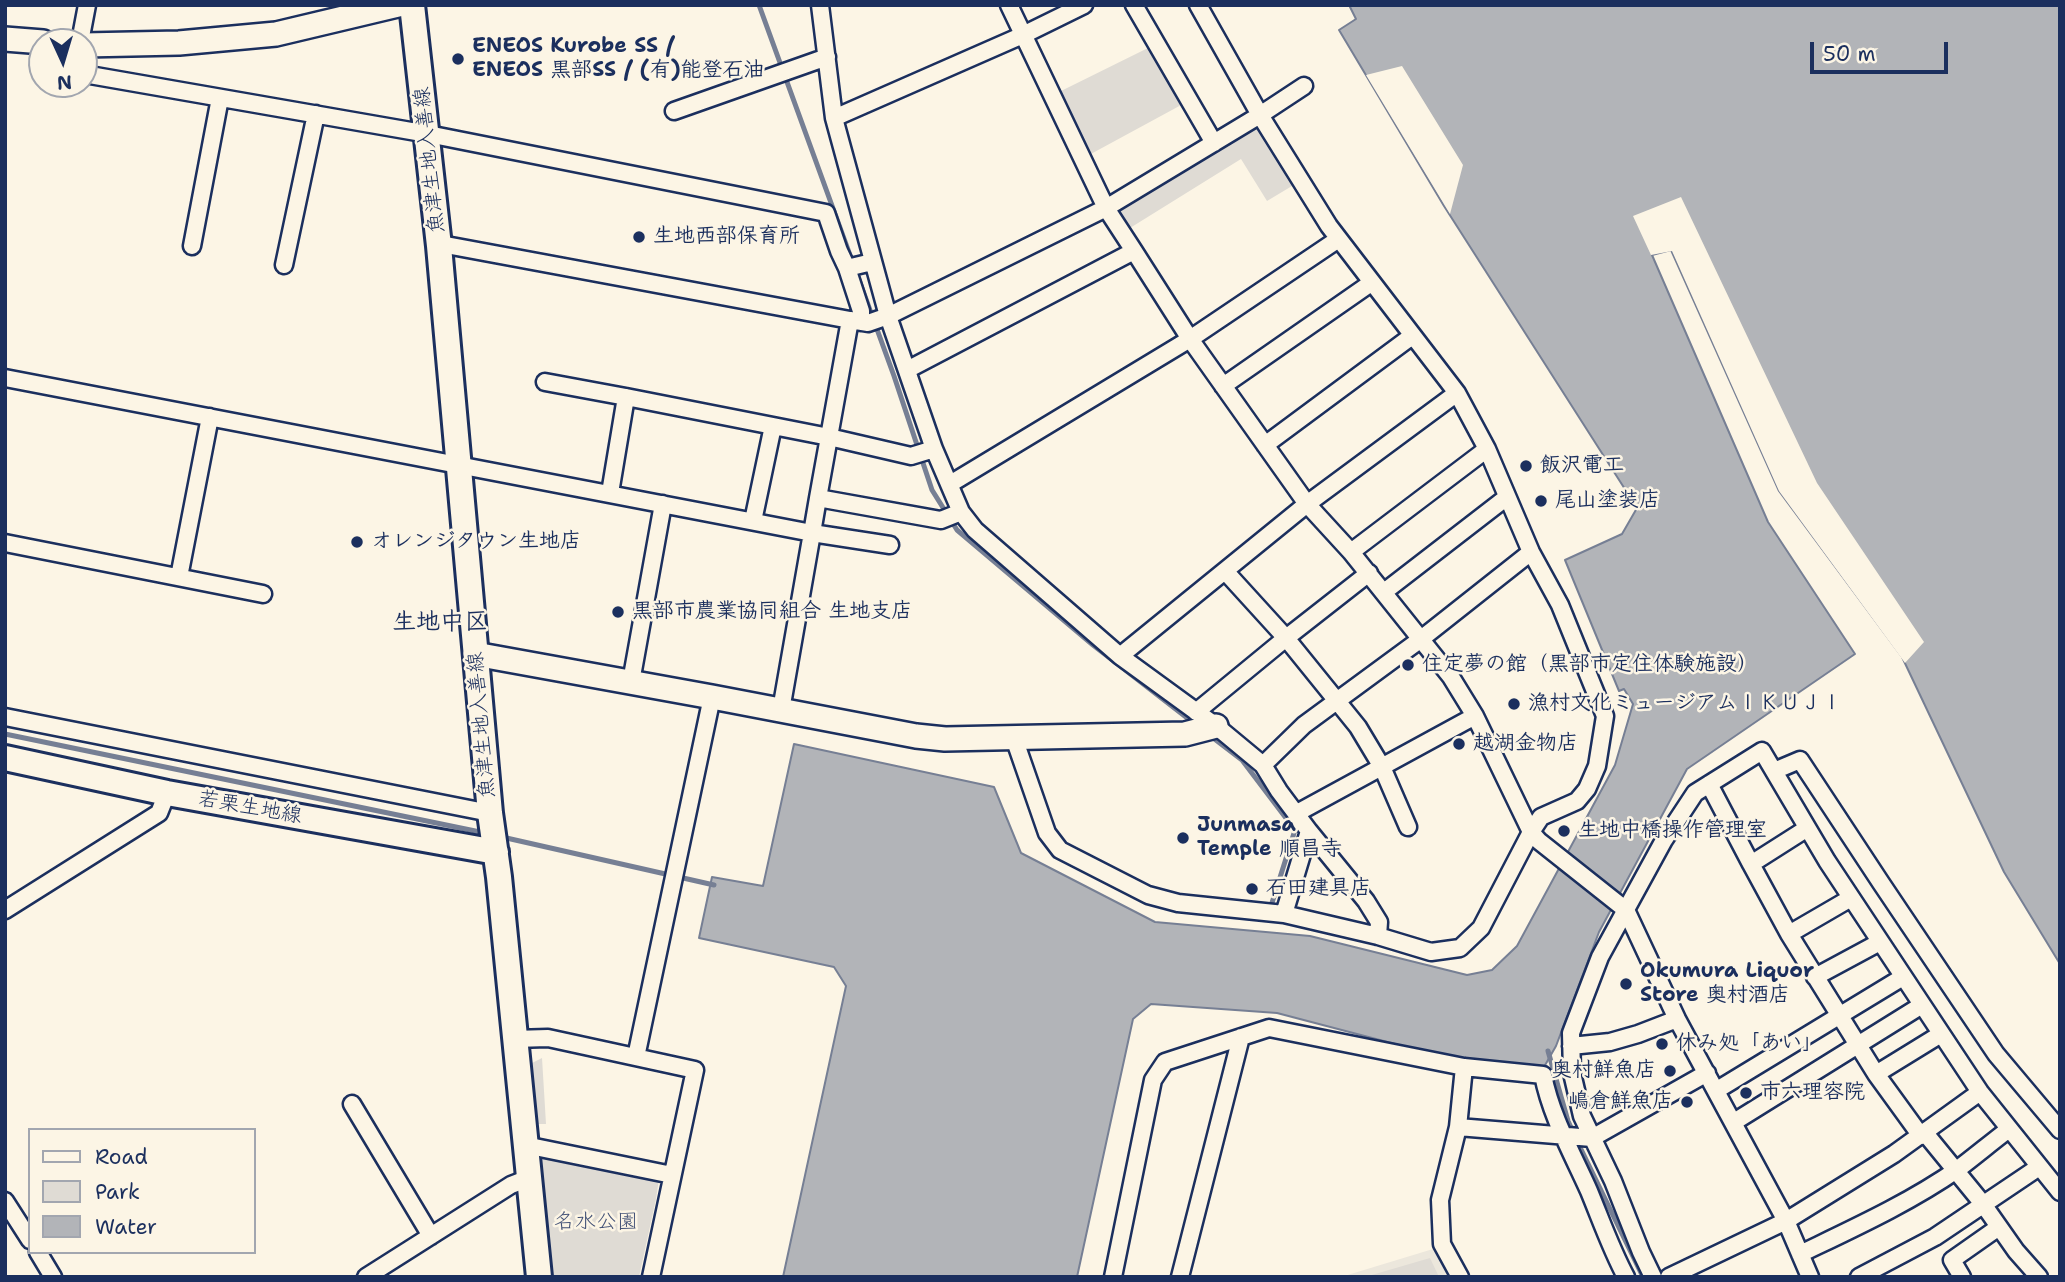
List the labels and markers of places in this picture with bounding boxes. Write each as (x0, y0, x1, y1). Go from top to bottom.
place label: ENEOS Kurobe SS / ENEOS 黒部SS / (有)能登石油 (472, 34, 765, 84)
marker: ENEOS Kurobe SS / ENEOS 黒部SS / (有)能登石油 (450, 51, 466, 67)
place label: 生地西部保育所 (653, 224, 800, 250)
marker: 生地西部保育所 (631, 229, 647, 245)
place label: 飯沢電工 (1540, 453, 1624, 479)
marker: 飯沢電工 (1518, 458, 1534, 474)
place label: 尾山塗装店 (1555, 488, 1660, 514)
marker: 尾山塗装店 (1533, 493, 1549, 509)
place label: オレンジタウン生地店 (371, 529, 581, 555)
marker: オレンジタウン生地店 (349, 534, 365, 550)
place label: 黒部市農業協同組合 生地支店 (632, 599, 912, 625)
marker: 黒部市農業協同組合 生地支店 (610, 604, 626, 620)
place label: 住定夢の館（黒部市定住体験施設） (1422, 652, 1758, 678)
marker: 住定夢の館（黒部市定住体験施設） (1400, 657, 1416, 673)
place label: 漁村文化ミュージアムＩＫＵＪＩ (1528, 691, 1843, 717)
marker: 漁村文化ミュージアムＩＫＵＪＩ (1506, 696, 1522, 712)
place label: 越湖金物店 (1473, 731, 1578, 757)
marker: 越湖金物店 (1451, 736, 1467, 752)
place label: Junmasa Temple 順昌寺 (1197, 813, 1342, 863)
place label: 生地中橋操作管理室 (1578, 818, 1767, 844)
marker: 生地中橋操作管理室 (1556, 823, 1572, 839)
marker: Junmasa Temple 順昌寺 (1175, 830, 1191, 846)
place label: 石田建具店 (1266, 876, 1371, 902)
marker: 石田建具店 (1244, 881, 1260, 897)
place label: Okumura Liquor Store 奥村酒店 (1640, 959, 1814, 1009)
marker: Okumura Liquor Store 奥村酒店 (1618, 976, 1634, 992)
place label: 休み処「あい」 (1676, 1031, 1823, 1057)
marker: 休み処「あい」 (1654, 1036, 1670, 1052)
place label: 奥村鮮魚店 (1551, 1058, 1656, 1084)
marker: 奥村鮮魚店 (1662, 1063, 1678, 1079)
place label: 市六理容院 (1760, 1080, 1865, 1106)
marker: 市六理容院 (1738, 1085, 1754, 1101)
place label: 嶋倉鮮魚店 (1568, 1089, 1673, 1115)
marker: 嶋倉鮮魚店 (1679, 1094, 1695, 1110)

